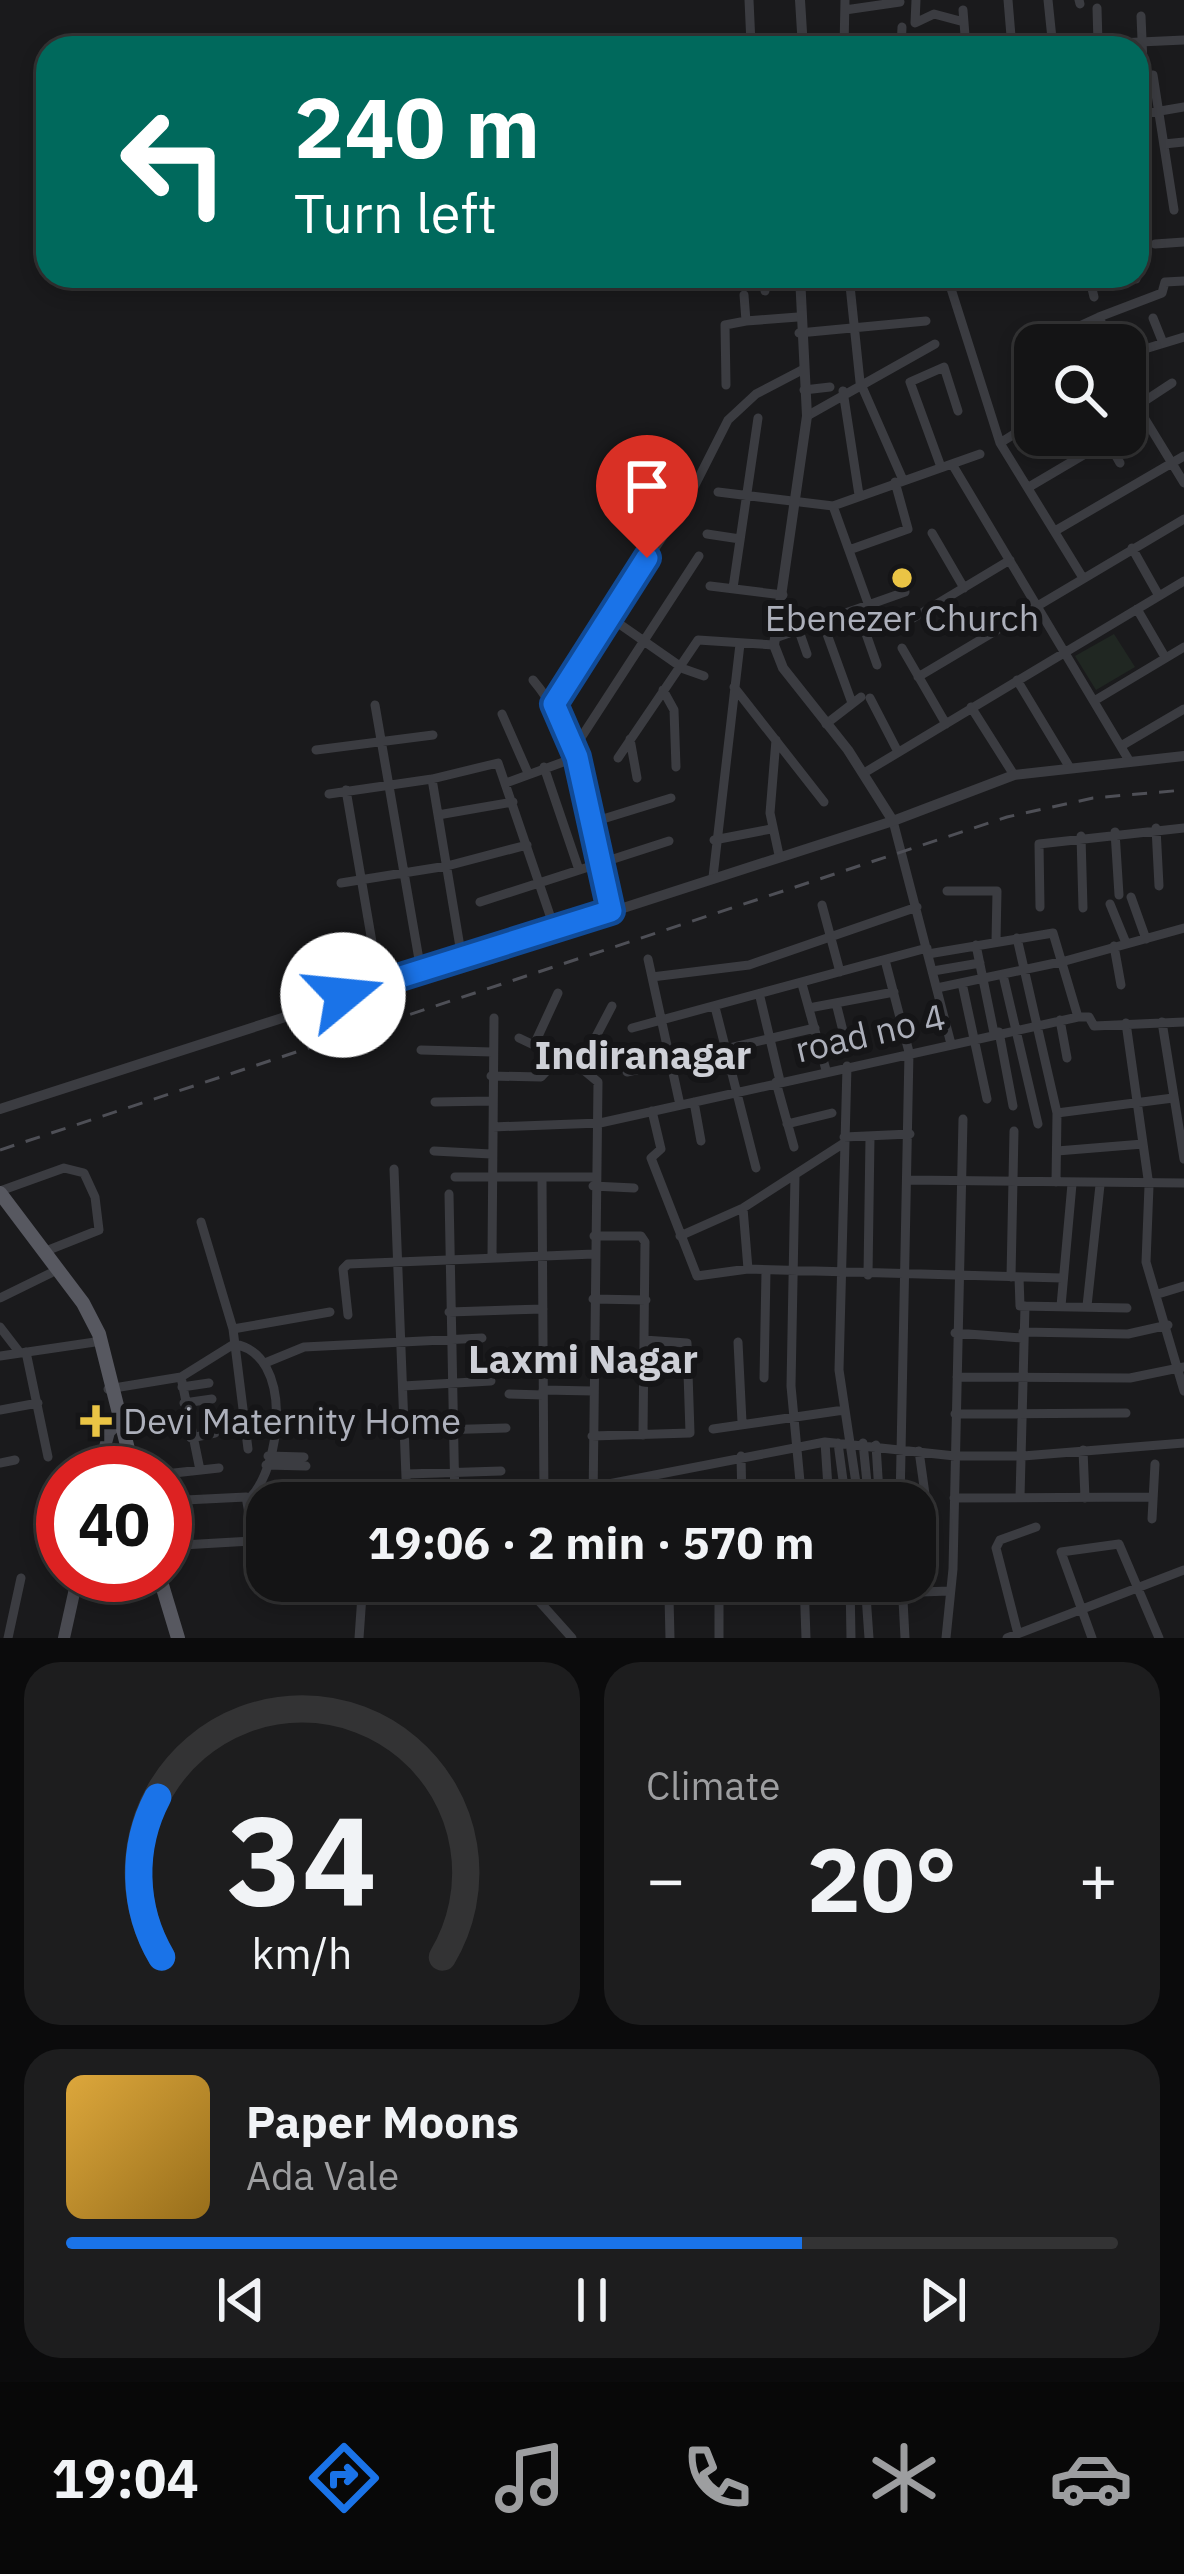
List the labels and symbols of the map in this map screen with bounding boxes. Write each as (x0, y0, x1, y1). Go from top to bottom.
pin (596, 435, 698, 558)
marker: Ebenezer Church (889, 565, 915, 591)
place label: Ebenezer Church (765, 594, 1039, 641)
position arrow (280, 932, 406, 1058)
street label: road no 4 (790, 992, 949, 1073)
district label: Indiranagar (534, 1029, 752, 1080)
district label: Laxmi Nagar (468, 1333, 698, 1384)
place label: Devi Maternity Home (123, 1397, 461, 1444)
marker: Devi Maternity Home (80, 1405, 112, 1437)
speed limit sign: 40 (36, 1446, 192, 1602)

